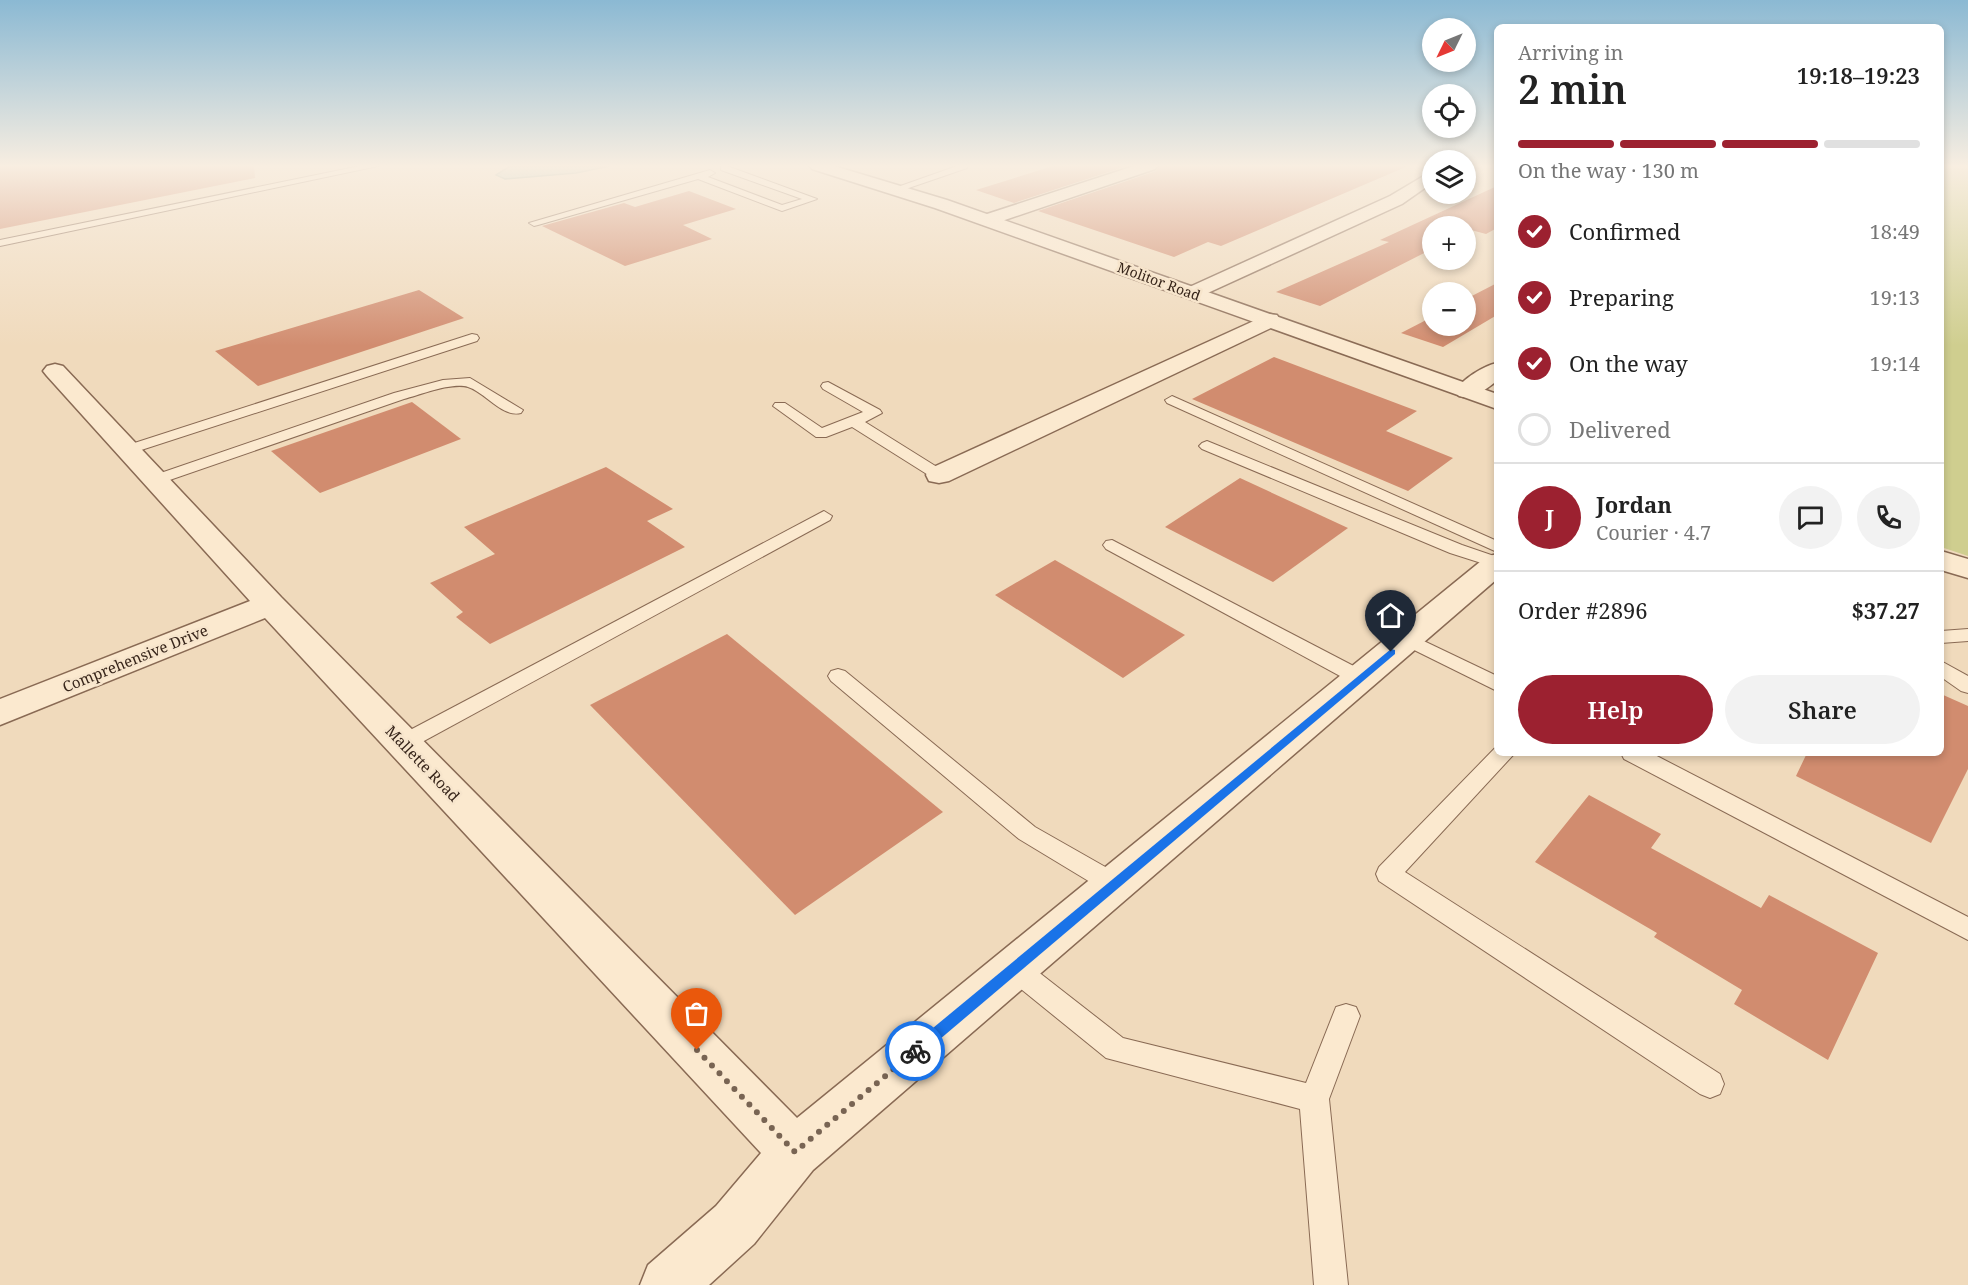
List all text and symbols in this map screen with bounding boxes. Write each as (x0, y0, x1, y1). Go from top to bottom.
north arrow (1422, 18, 1476, 72)
map controls (1422, 18, 1476, 336)
text: Arriving in (1518, 39, 1623, 66)
text: 19:18–19:23 (1797, 60, 1920, 90)
text: 2 min (1518, 62, 1627, 115)
button: locate (1422, 84, 1476, 138)
button: layers (1422, 150, 1476, 204)
text: On the way · 130 m (1518, 157, 1699, 184)
icon: check (1518, 215, 1551, 248)
button: + (1422, 216, 1476, 270)
text: Confirmed (1569, 216, 1680, 246)
text: 18:49 (1870, 218, 1920, 245)
street label: Molitor Road (1115, 257, 1204, 305)
icon: check (1518, 281, 1551, 314)
button: − (1422, 282, 1476, 336)
text: Preparing (1569, 282, 1674, 312)
text: 19:13 (1870, 284, 1920, 311)
icon: check (1518, 347, 1551, 380)
text: On the way (1569, 348, 1688, 378)
text: 19:14 (1870, 350, 1920, 377)
text: Delivered (1569, 414, 1671, 444)
button: chat (1779, 486, 1842, 549)
button: phone (1857, 486, 1920, 549)
text: Jordan (1596, 489, 1672, 519)
text: J (1545, 502, 1554, 532)
text: Courier · 4.7 (1596, 519, 1711, 546)
pin (1365, 590, 1416, 652)
text: Order #2896 (1518, 595, 1648, 625)
text: $37.27 (1851, 595, 1920, 625)
icon: home (1374, 599, 1407, 632)
street label: Comprehensive Drive (59, 620, 211, 696)
button: Help (1518, 675, 1713, 744)
button: Share (1725, 675, 1920, 744)
street label: Mallette Road (382, 721, 464, 805)
pin (671, 988, 722, 1050)
icon: bag (680, 997, 713, 1030)
courier (885, 1021, 945, 1081)
icon: bike (899, 1035, 932, 1068)

